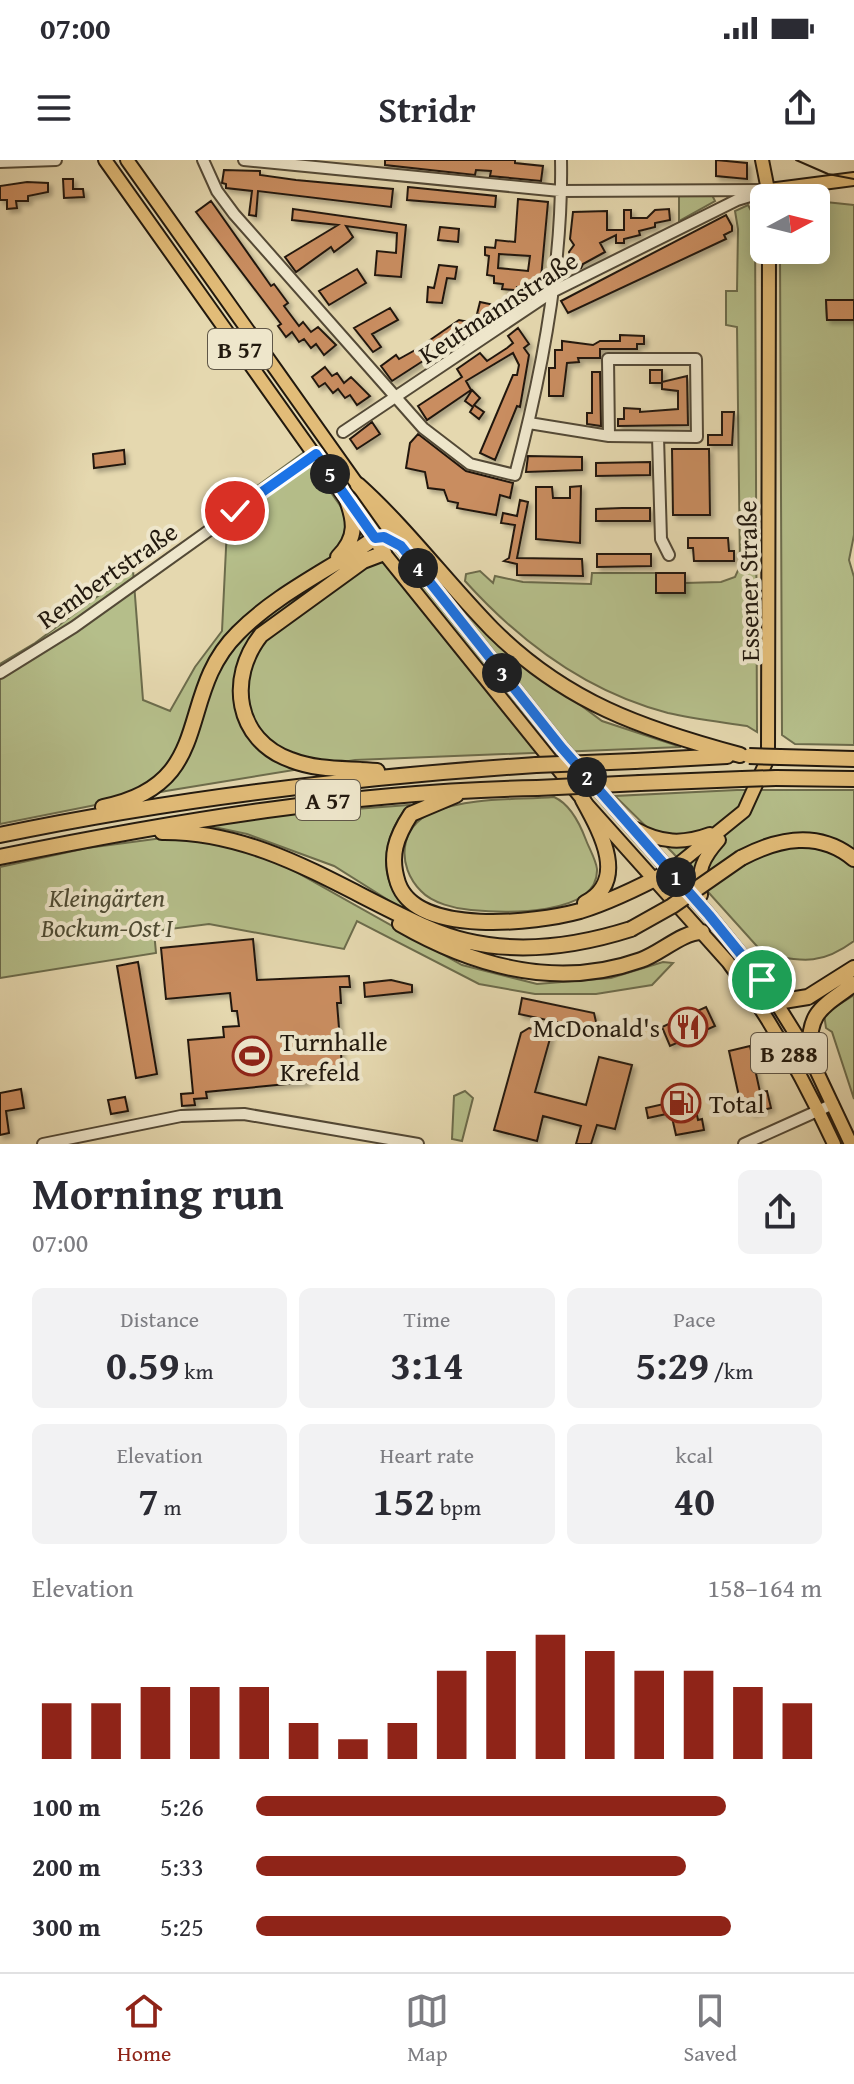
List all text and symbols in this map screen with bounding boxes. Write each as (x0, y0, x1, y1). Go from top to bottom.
text: 07:00 (40, 6, 111, 50)
text: Stridr (378, 82, 476, 135)
icon: menu (32, 86, 76, 130)
icon: share (778, 86, 822, 130)
north arrow (750, 184, 830, 264)
map controls (750, 184, 830, 264)
street label: Keutmannstraße (411, 241, 585, 373)
road number: B 57 (208, 329, 272, 369)
pin: 5 (310, 454, 350, 494)
text: 5 (324, 458, 336, 490)
pin (201, 477, 269, 545)
icon: check (213, 489, 257, 533)
street label: Essener Straße (727, 500, 769, 662)
street label: Rembertstraße (29, 512, 185, 638)
pin: 4 (398, 548, 438, 588)
text: 4 (412, 552, 424, 584)
pin: 3 (482, 653, 522, 693)
text: 3 (496, 657, 508, 689)
pin: 2 (567, 757, 607, 797)
text: 2 (581, 761, 593, 793)
road number: A 57 (296, 780, 360, 820)
pin: 1 (656, 857, 696, 897)
text: 1 (670, 861, 682, 893)
park label: Kleingärten Bockum-Ost I (40, 878, 173, 947)
pin (728, 946, 796, 1014)
icon: arrive (740, 958, 784, 1002)
restaurant icon: McDonald's (667, 1006, 709, 1048)
place label: McDonald's (533, 1008, 660, 1047)
place label: Turnhalle Krefeld (280, 1022, 388, 1091)
road number: B 288 (751, 1033, 827, 1073)
sports icon: Turnhalle Krefeld (231, 1035, 273, 1077)
fuel station icon: Total (660, 1082, 702, 1124)
place label: Total (709, 1084, 765, 1123)
text: Morning run (32, 1161, 283, 1225)
button: share (738, 1170, 822, 1254)
text: 07:00 (32, 1223, 88, 1262)
text: Distance (120, 1303, 199, 1335)
text: Time (404, 1303, 450, 1335)
text: Pace (673, 1303, 715, 1335)
text: 0.59 (106, 1335, 179, 1394)
text: 3:14 (390, 1335, 464, 1394)
text: 5:29 (635, 1335, 709, 1394)
text: km (179, 1355, 213, 1387)
text: /km (709, 1355, 753, 1387)
text: Elevation (117, 1439, 203, 1471)
text: Heart rate (380, 1439, 474, 1471)
text: kcal (676, 1439, 713, 1471)
text: 7 (138, 1471, 159, 1530)
text: 152 (373, 1471, 435, 1530)
text: 40 (674, 1471, 715, 1530)
text: m (159, 1491, 181, 1523)
text: bpm (435, 1491, 481, 1523)
text: Elevation (32, 1568, 134, 1607)
text: 158–164 m (708, 1568, 822, 1607)
text: 100 m (32, 1787, 100, 1826)
text: 5:26 (160, 1787, 204, 1826)
text: 200 m (32, 1847, 100, 1886)
text: 5:33 (160, 1847, 204, 1886)
text: 300 m (32, 1907, 100, 1946)
text: 5:25 (160, 1907, 204, 1946)
tab: Home (117, 1989, 171, 2069)
tab: Map (405, 1989, 449, 2069)
tab: Saved (684, 1989, 737, 2069)

